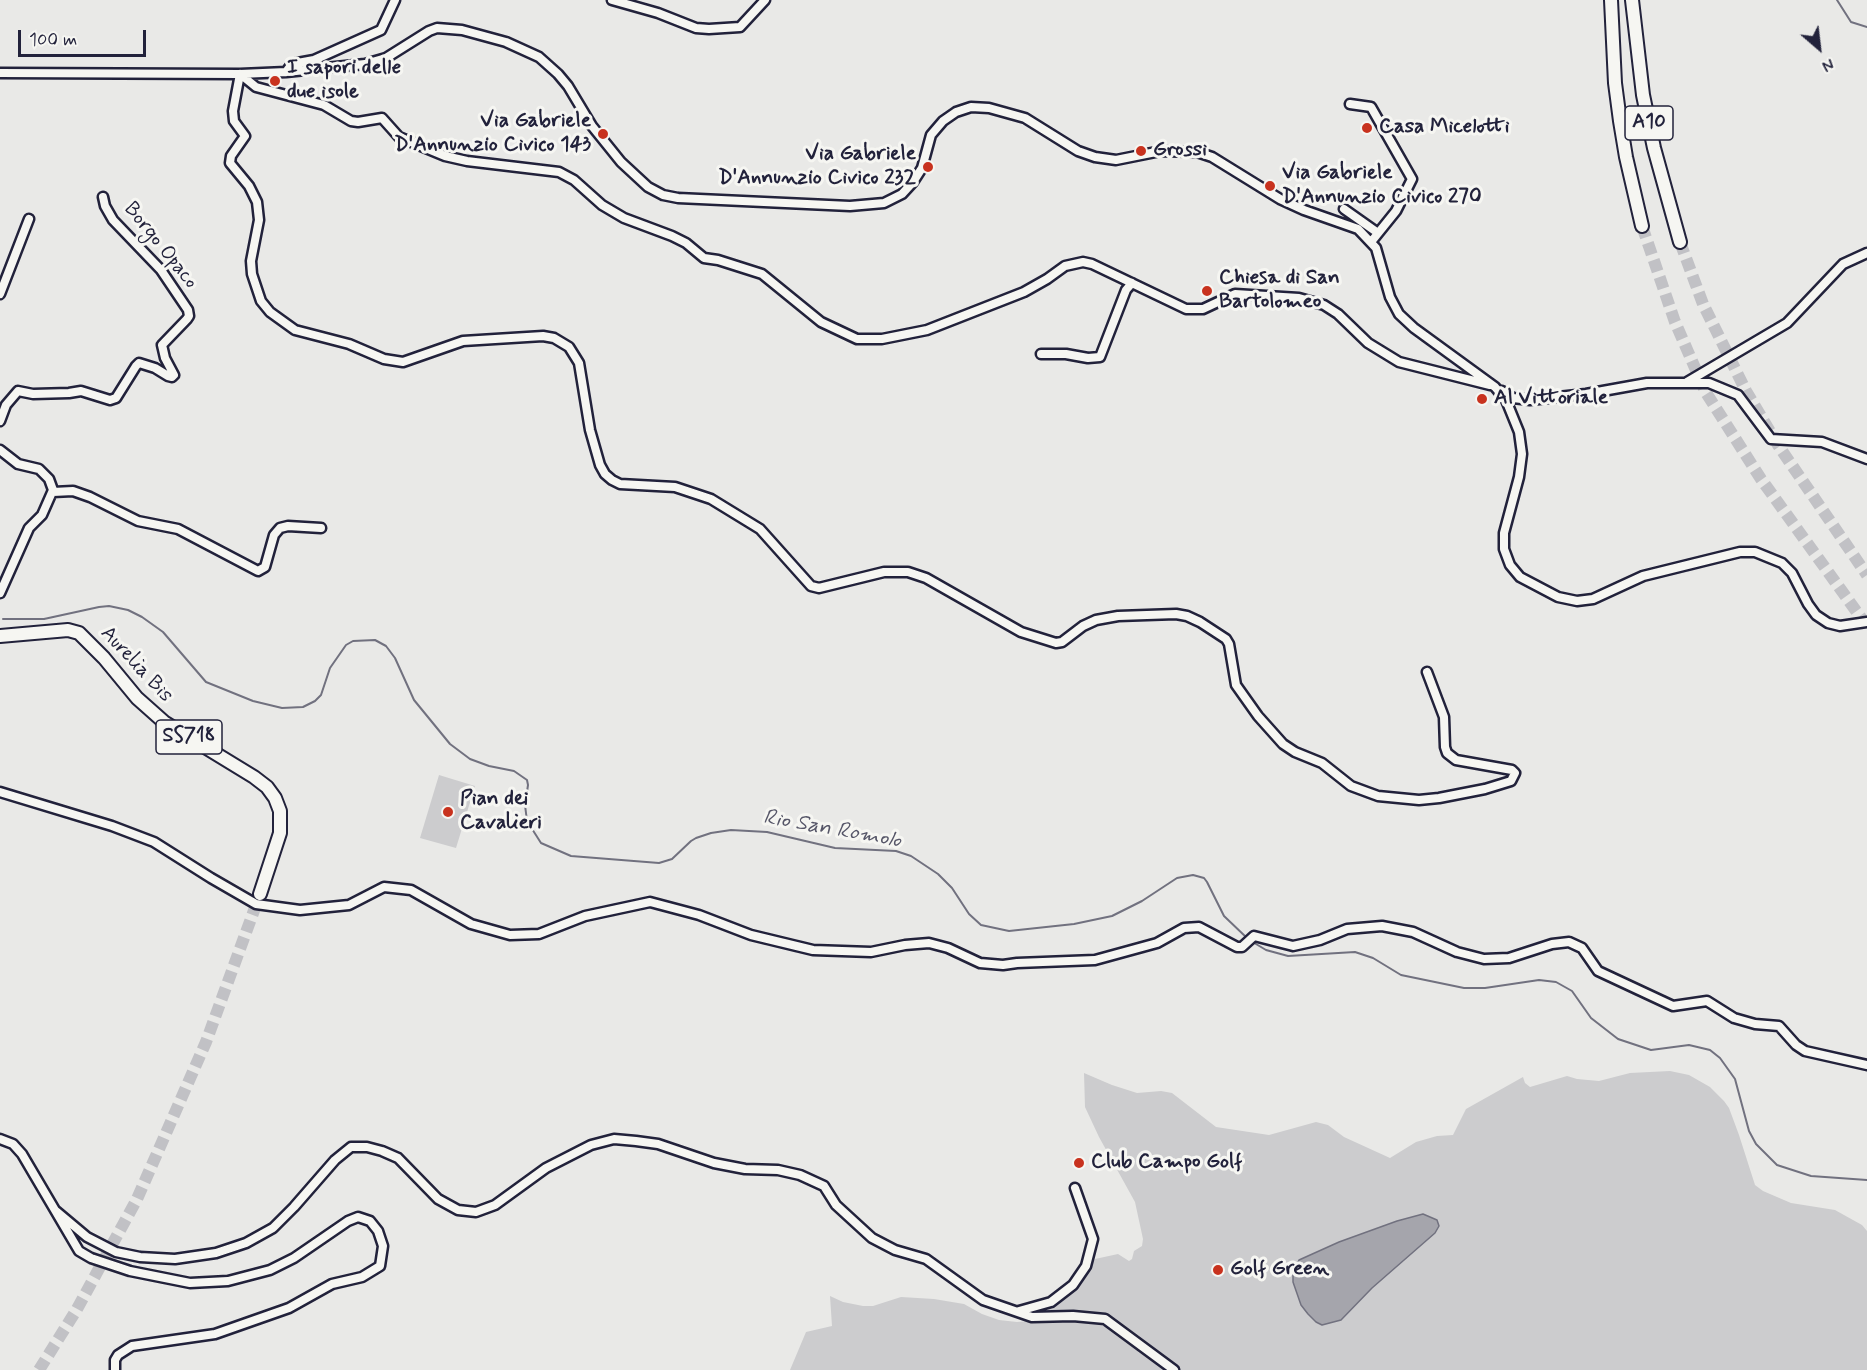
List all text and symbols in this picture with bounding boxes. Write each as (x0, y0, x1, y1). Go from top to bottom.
scale bar (21, 18, 148, 56)
north arrow (1789, 18, 1849, 78)
text: 100 m (29, 28, 77, 52)
text: N (1818, 53, 1837, 76)
place label: I sapori delle due isole (287, 56, 401, 106)
marker: I sapori delle due isole (268, 74, 282, 88)
road number: A10 (1625, 106, 1673, 140)
place label: Via Gabriele D'Annunzio Civico 143 (394, 109, 591, 159)
place label: Casa Micelotti (1379, 115, 1509, 141)
marker: Casa Micelotti (1360, 121, 1374, 135)
marker: Via Gabriele D'Annunzio Civico 143 (596, 127, 610, 141)
place label: Grossi (1153, 138, 1207, 164)
place label: Via Gabriele D'Annunzio Civico 232 (718, 142, 916, 192)
marker: Grossi (1134, 144, 1148, 158)
marker: Via Gabriele D'Annunzio Civico 232 (921, 160, 935, 174)
place label: Via Gabriele D'Annunzio Civico 270 (1282, 161, 1482, 211)
marker: Via Gabriele D'Annunzio Civico 270 (1263, 179, 1277, 193)
street label: Borgo Opaco (117, 198, 203, 294)
place label: Chiesa di San Bartolomeo (1219, 266, 1340, 316)
marker: Chiesa di San Bartolomeo (1200, 284, 1214, 298)
place label: Al Vittoriale (1494, 386, 1608, 412)
marker: Al Vittoriale (1475, 392, 1489, 406)
street label: Aurelia Bis (94, 622, 178, 708)
road number: SS718 (156, 720, 222, 754)
place label: Pian dei Cavalieri (460, 787, 542, 837)
marker: Pian dei Cavalieri (441, 805, 455, 819)
water label: Rio San Romolo (761, 805, 903, 855)
place label: Club Campo Golf (1091, 1150, 1242, 1176)
marker: Club Campo Golf (1072, 1156, 1086, 1170)
place label: Golf Green (1230, 1257, 1329, 1283)
marker: Golf Green (1211, 1263, 1225, 1277)

